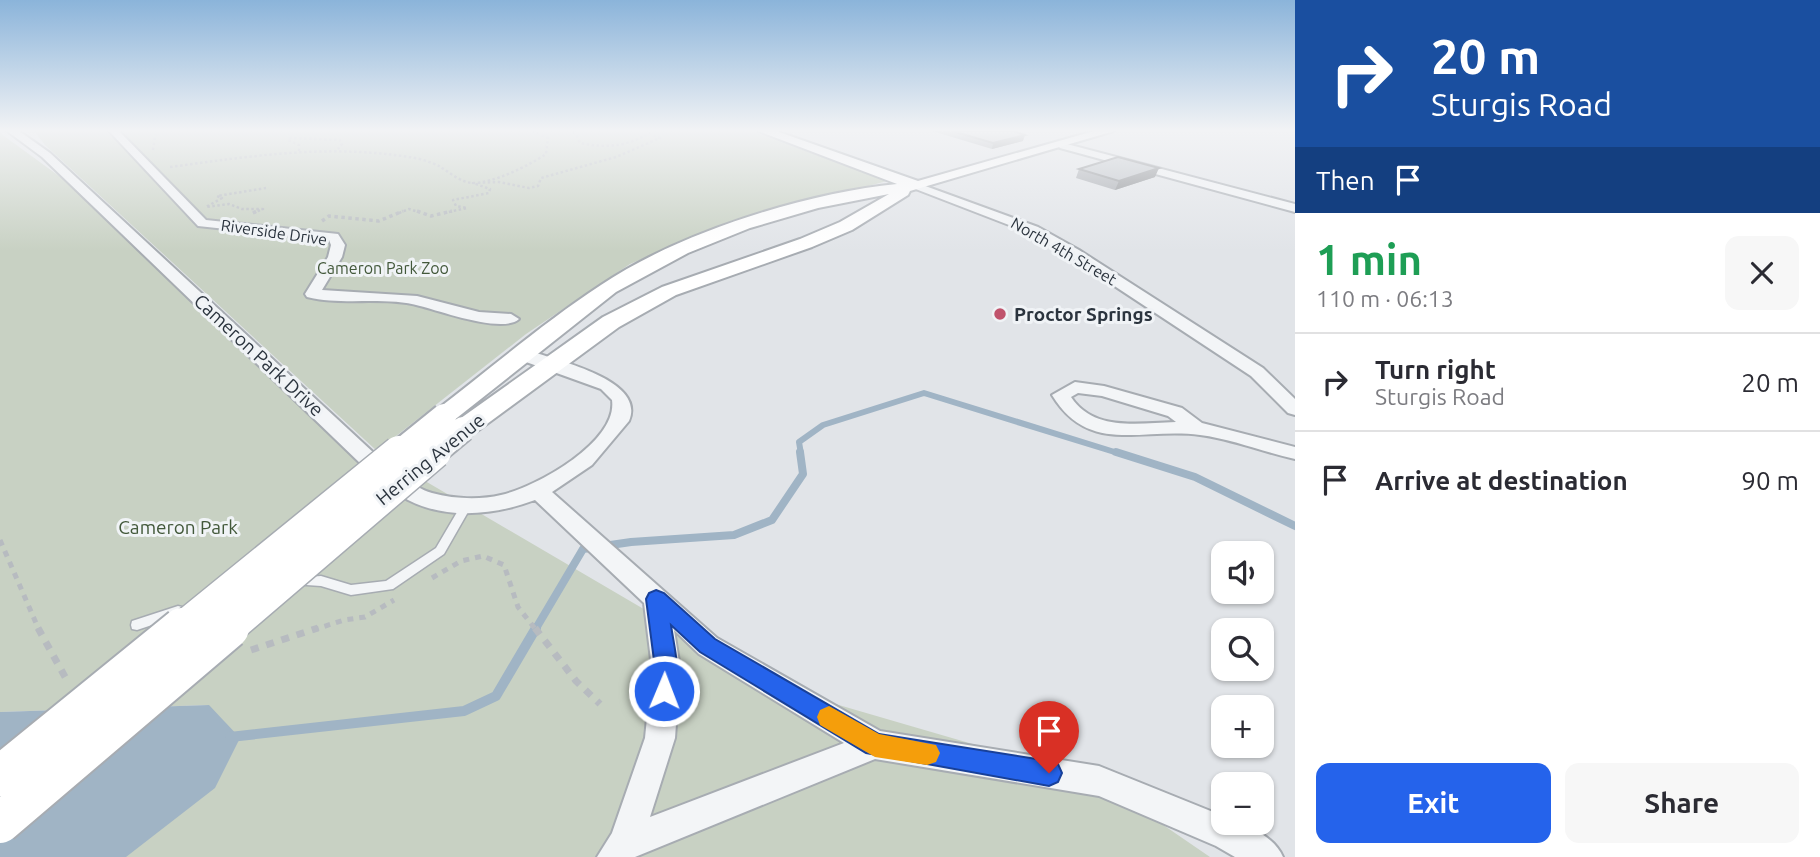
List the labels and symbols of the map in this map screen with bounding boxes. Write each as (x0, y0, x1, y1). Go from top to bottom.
street label: North 4th Street (1008, 214, 1121, 289)
street label: Riverside Drive (220, 216, 328, 248)
park label: Cameron Park Zoo (317, 259, 449, 277)
street label: Cameron Park Drive (190, 289, 328, 421)
place label: Proctor Springs (1014, 303, 1153, 325)
marker: Proctor Springs (992, 306, 1008, 322)
street label: Herring Avenue (371, 409, 489, 509)
park label: Cameron Park (118, 516, 238, 538)
position arrow (627, 654, 701, 728)
pin (1019, 701, 1079, 773)

